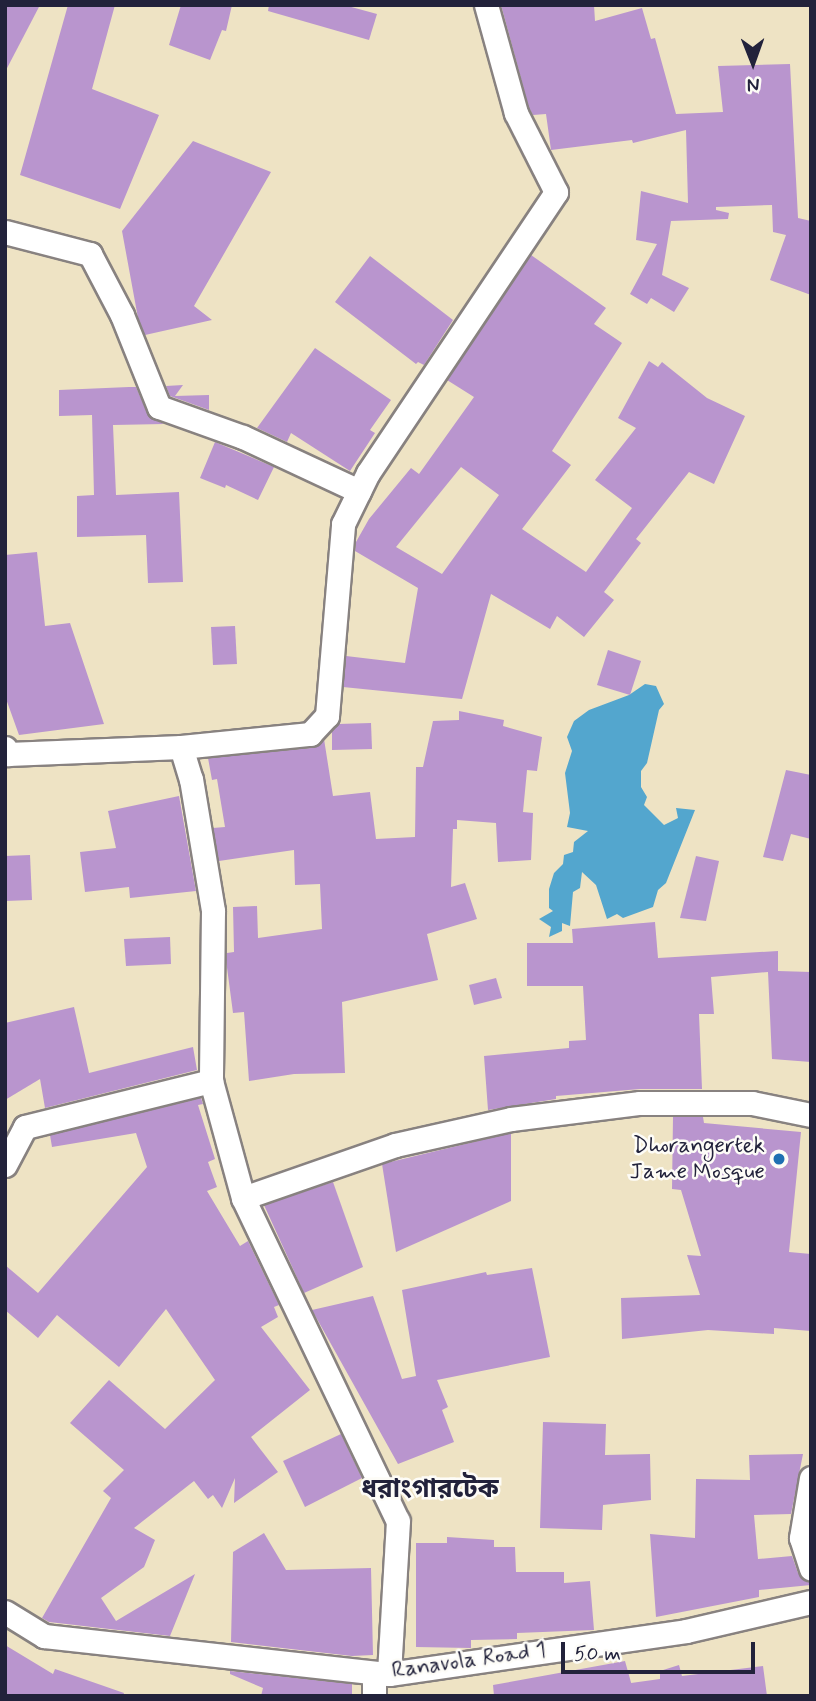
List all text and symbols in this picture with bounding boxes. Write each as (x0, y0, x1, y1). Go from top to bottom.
north arrow (718, 28, 788, 98)
text: N (747, 72, 760, 97)
place label: Dhorangertek Jame Mosque (629, 1132, 765, 1186)
marker: Dhorangertek Jame Mosque (771, 1151, 787, 1167)
district label: ধরাংগারটেক (361, 1475, 499, 1507)
scale bar (564, 1628, 758, 1672)
street label: Ranavola Road 1 (391, 1637, 547, 1685)
text: 50 m (574, 1640, 621, 1668)

